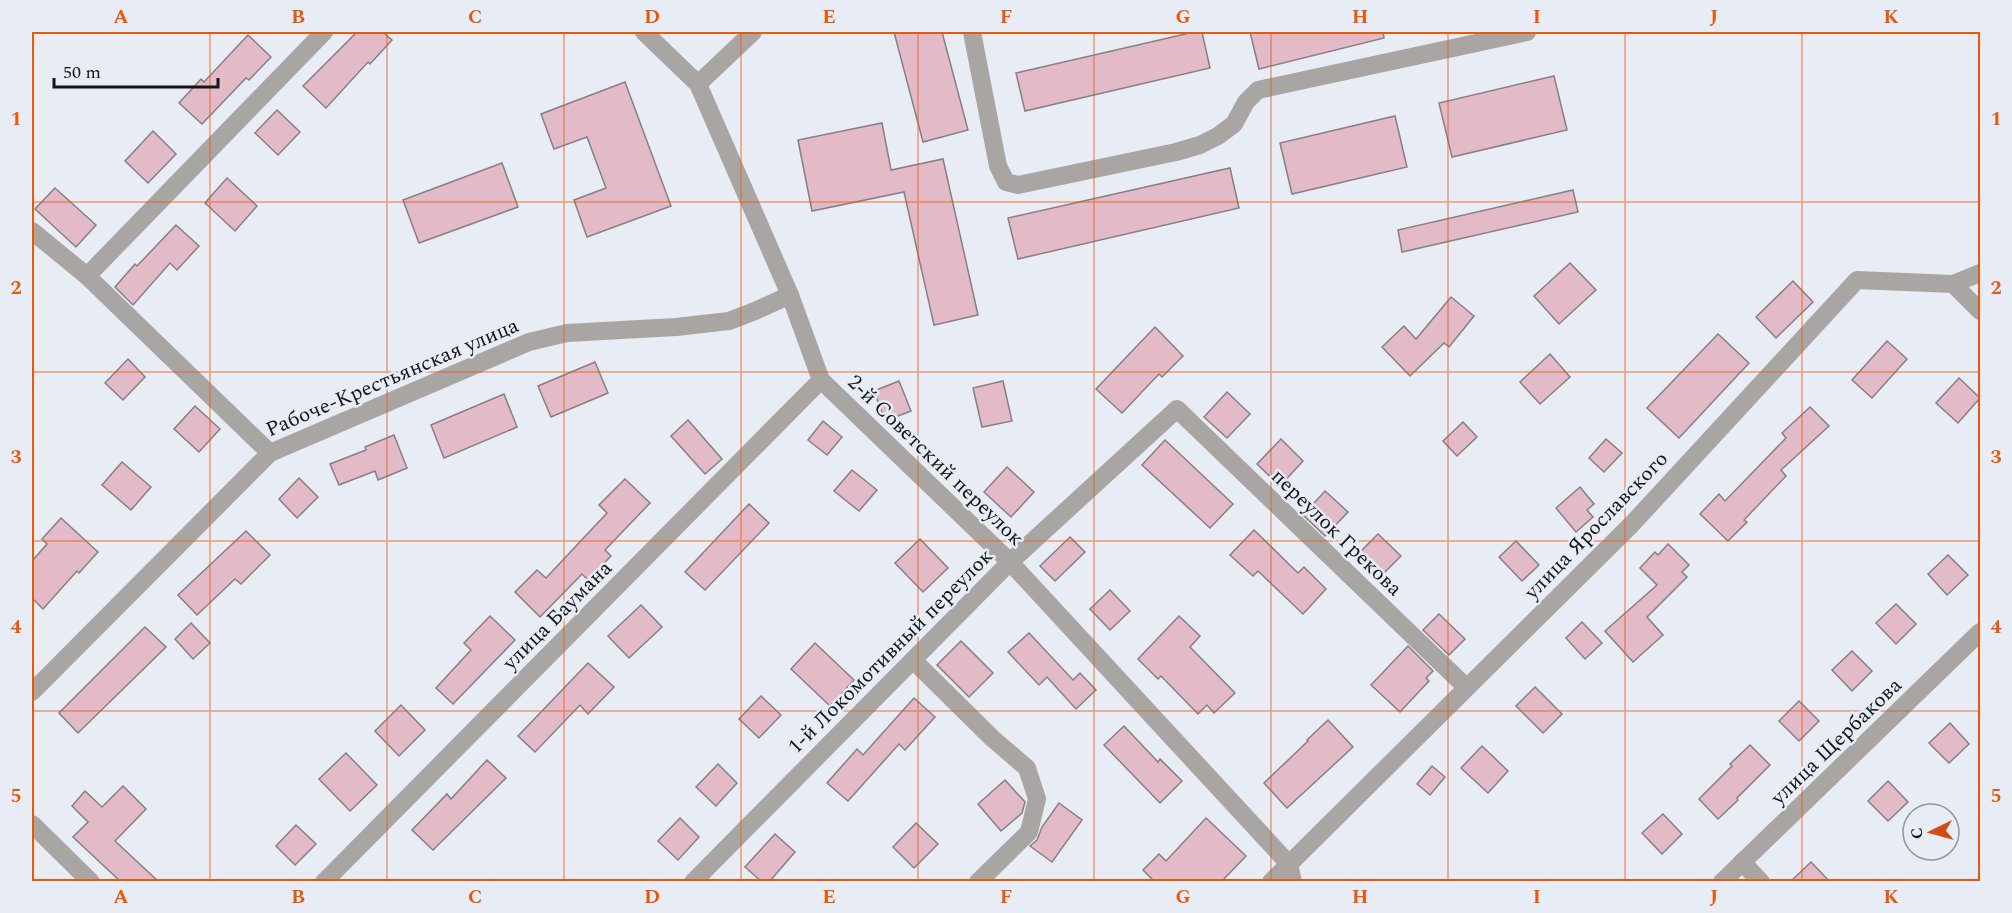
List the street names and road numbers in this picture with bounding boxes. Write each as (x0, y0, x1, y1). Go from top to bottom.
street label: Рабоче-Крестьянская улица (261, 310, 525, 446)
street label: 2-й Советский переулок (840, 368, 1031, 554)
street label: улица Ярославского (1517, 444, 1676, 608)
street label: переулок Грекова (1263, 461, 1410, 605)
street label: 1-й Локомотивный переулок (780, 541, 1001, 762)
street label: улица Баумана (495, 553, 620, 679)
street label: улица Щербакова (1763, 670, 1910, 814)

